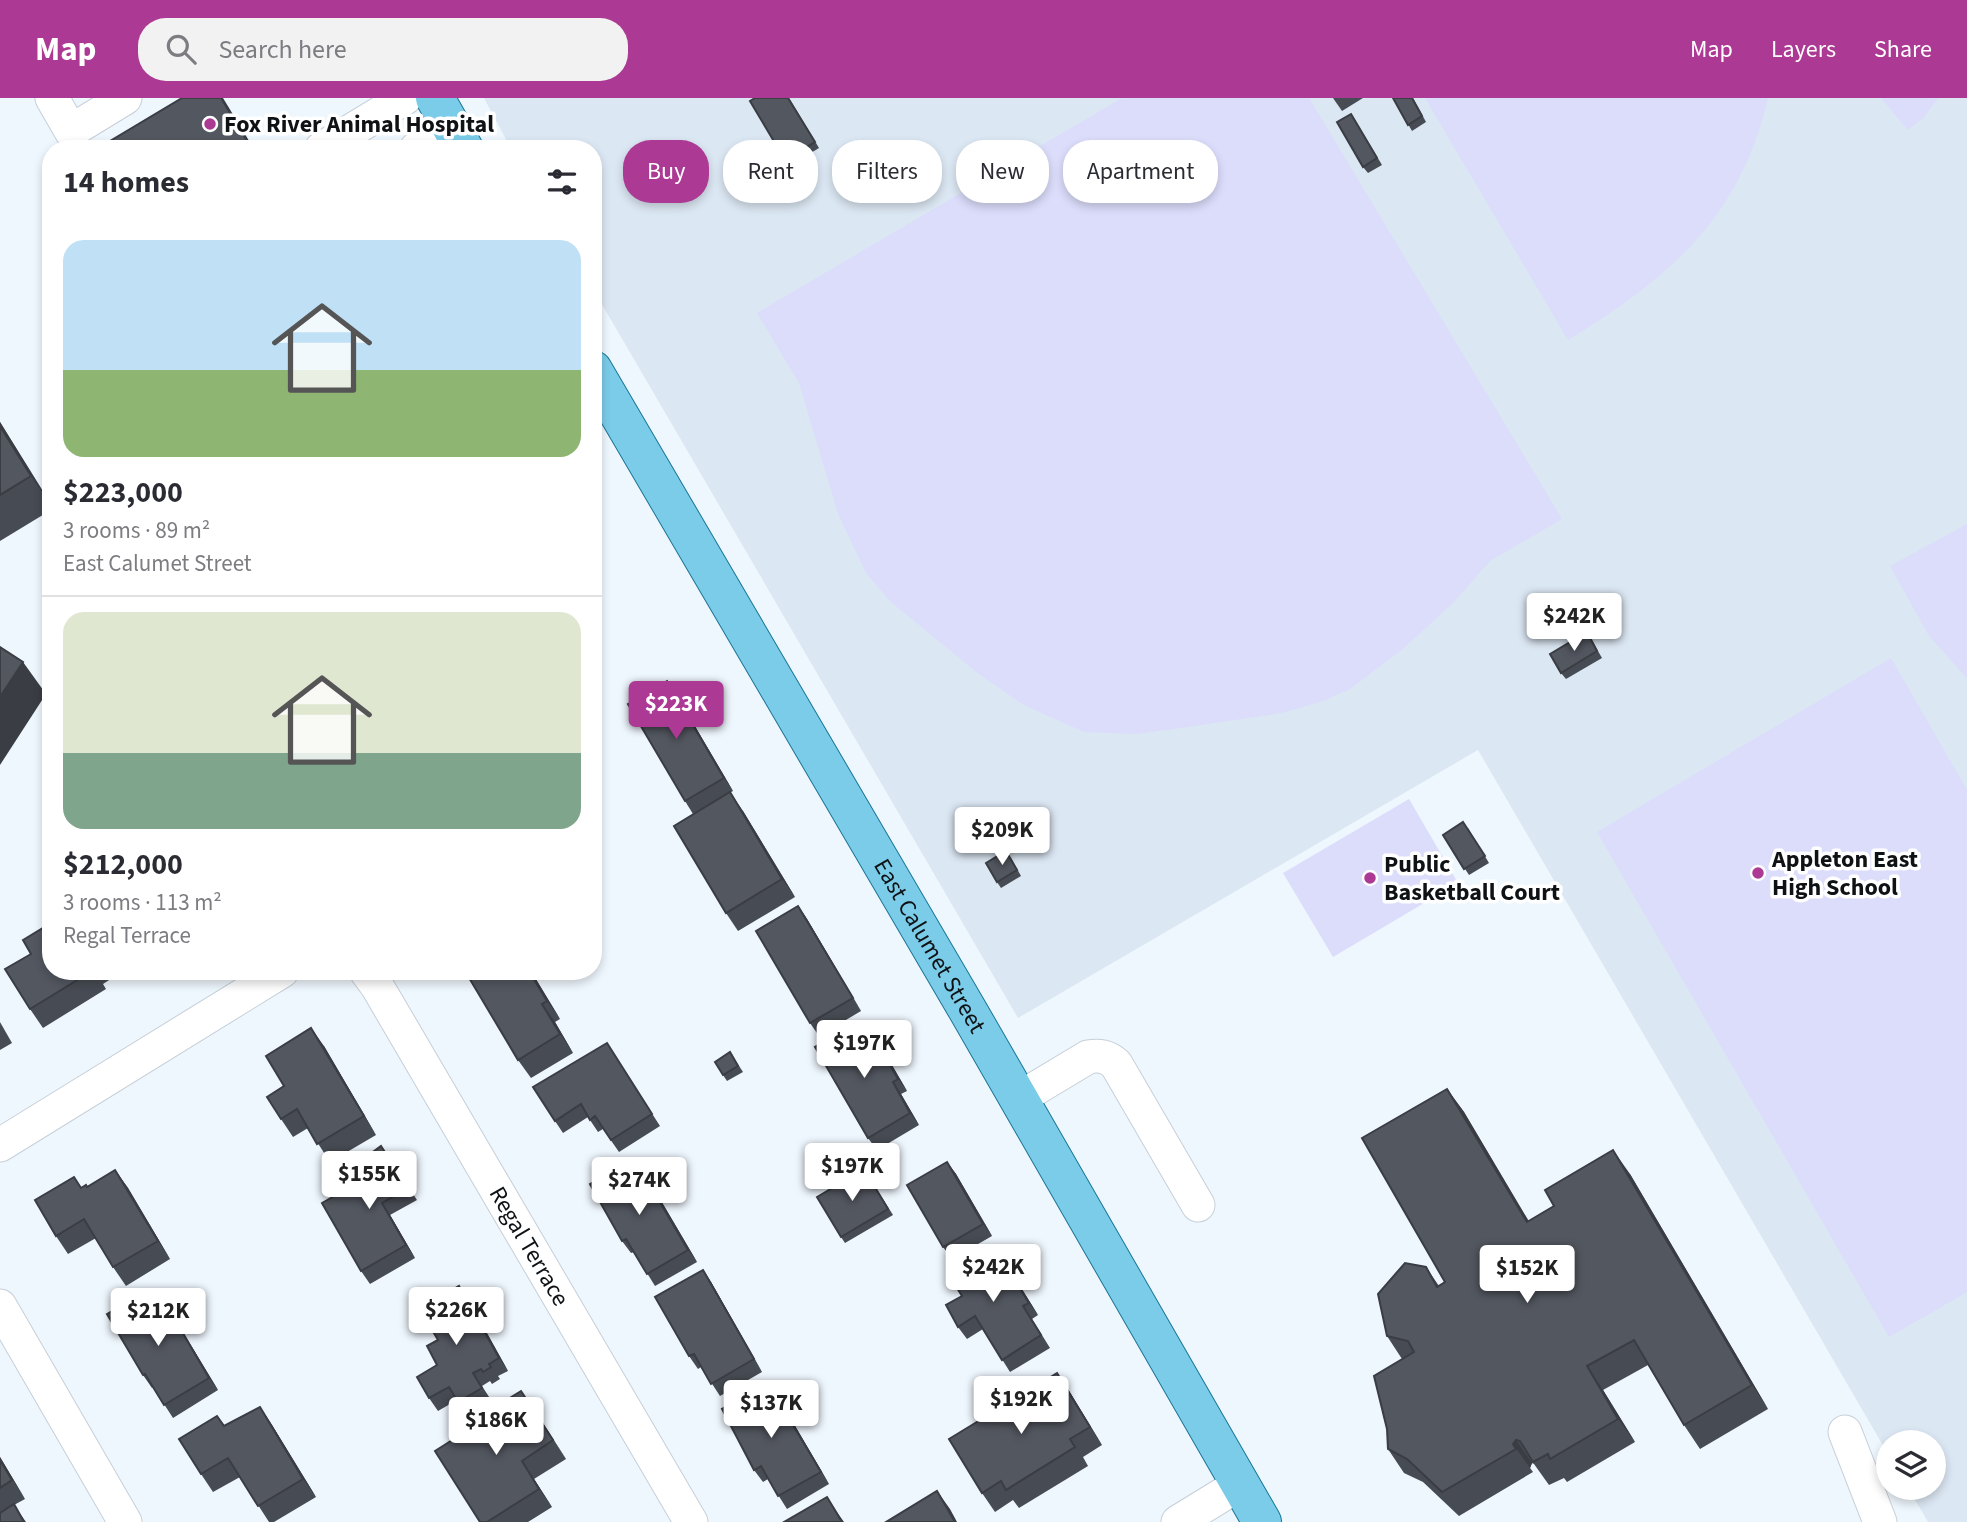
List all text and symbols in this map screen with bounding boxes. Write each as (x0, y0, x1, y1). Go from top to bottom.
search box (138, 18, 628, 81)
text: Map (35, 26, 96, 73)
icon: search (162, 30, 200, 68)
text: Search here (218, 31, 347, 68)
text: Map (1690, 32, 1733, 67)
text: Layers (1771, 32, 1836, 67)
text: Share (1874, 32, 1932, 67)
place label: Fox River Animal Hospital (224, 107, 494, 142)
marker: Fox River Animal Hospital (202, 116, 218, 132)
chip: Buy (623, 140, 709, 203)
chip: Rent (723, 140, 818, 203)
chip: Filters (832, 140, 942, 203)
chip: New (956, 140, 1049, 203)
chip: Apartment (1063, 140, 1218, 203)
text: 14 homes (63, 161, 189, 204)
icon: filters (543, 163, 581, 201)
icon: home (259, 285, 385, 411)
text: $223,000 (63, 471, 183, 514)
text: 3 rooms · 89 m² (63, 514, 210, 547)
text: East Calumet Street (63, 547, 252, 580)
pin: $242K (1525, 594, 1623, 653)
text: $242K (1543, 599, 1605, 632)
icon: home (259, 657, 385, 783)
pin: $223K (627, 682, 725, 741)
text: $223K (645, 687, 707, 720)
pin: $209K (953, 808, 1051, 867)
text: $209K (971, 813, 1033, 846)
place label: Appleton East High School (1771, 842, 1918, 905)
text: $212,000 (63, 843, 183, 886)
place label: Public Basketball Court (1384, 847, 1560, 910)
street label: East Calumet Street (865, 852, 995, 1039)
marker: Appleton East High School (1750, 865, 1766, 881)
marker: Public Basketball Court (1362, 870, 1378, 886)
text: 3 rooms · 113 m² (63, 886, 222, 919)
text: Regal Terrace (63, 919, 191, 952)
pin: $197K (815, 1020, 913, 1080)
text: $197K (833, 1026, 895, 1059)
pin: $197K (803, 1144, 901, 1203)
text: $197K (821, 1149, 883, 1182)
pin: $155K (320, 1152, 418, 1211)
text: $155K (338, 1157, 400, 1190)
pin: $274K (590, 1158, 688, 1217)
text: $274K (608, 1163, 670, 1196)
street label: Regal Terrace (480, 1180, 578, 1313)
pin: $242K (944, 1244, 1042, 1304)
pin: $152K (1478, 1246, 1576, 1305)
text: $242K (962, 1250, 1024, 1283)
text: $152K (1496, 1251, 1558, 1284)
pin: $212K (109, 1288, 207, 1348)
pin: $226K (407, 1288, 505, 1347)
text: $226K (425, 1293, 487, 1326)
text: $212K (127, 1294, 189, 1327)
pin: $192K (972, 1376, 1070, 1436)
pin: $137K (722, 1380, 820, 1440)
text: $192K (990, 1382, 1052, 1415)
text: $137K (740, 1386, 802, 1419)
pin: $186K (447, 1398, 545, 1457)
text: $186K (465, 1403, 527, 1436)
map controls (1876, 1430, 1946, 1500)
button: layers (1876, 1430, 1946, 1500)

